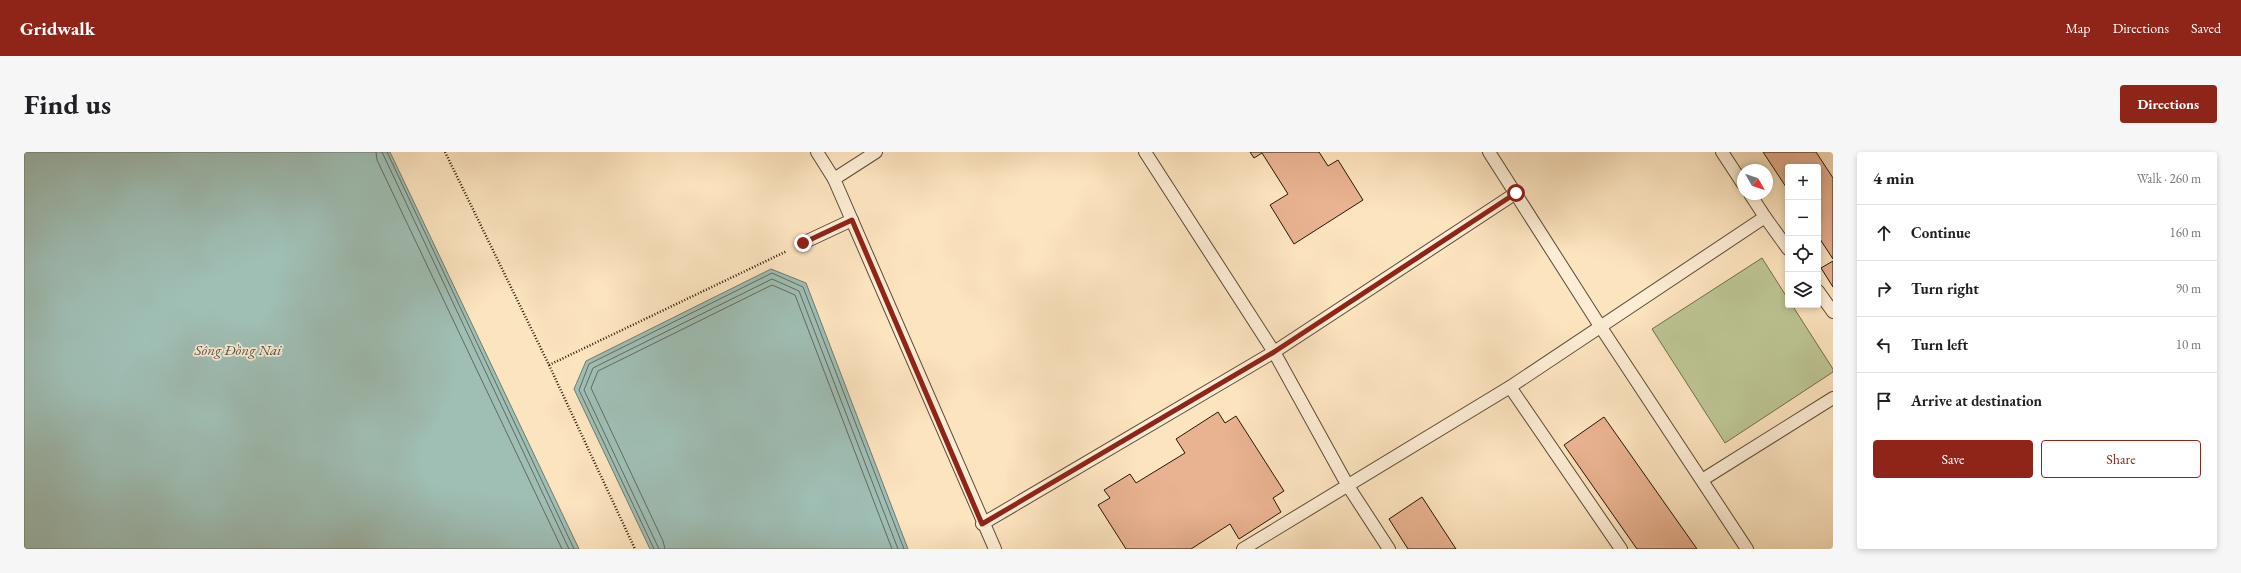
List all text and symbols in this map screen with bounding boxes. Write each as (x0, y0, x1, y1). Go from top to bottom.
text: Gridwalk (20, 16, 95, 41)
text: Map (2065, 19, 2091, 37)
text: Directions (2113, 19, 2169, 37)
text: Saved (2191, 19, 2221, 37)
button: Directions (2120, 85, 2217, 123)
text: Find us (24, 86, 111, 122)
north arrow (1737, 164, 1773, 200)
map controls (1785, 164, 1821, 308)
button: + (1785, 164, 1821, 200)
text: 4 min (1873, 167, 1914, 189)
text: Walk · 260 m (2137, 170, 2201, 187)
route start (1507, 184, 1525, 202)
button: − (1785, 200, 1821, 236)
icon: ahead (1873, 222, 1895, 244)
text: Continue (1911, 223, 1971, 242)
text: 160 m (2170, 224, 2201, 241)
route end (794, 234, 812, 252)
button: locate (1785, 236, 1821, 272)
button: layers (1785, 272, 1821, 308)
icon: right (1873, 278, 1895, 300)
text: Turn right (1911, 279, 1979, 298)
text: 90 m (2176, 280, 2201, 297)
icon: left (1873, 334, 1895, 356)
text: Turn left (1911, 335, 1968, 354)
text: 10 m (2176, 336, 2201, 353)
water label: Sông Đồng Nai (194, 340, 282, 359)
icon: arrive (1873, 390, 1895, 412)
text: Arrive at destination (1911, 391, 2042, 410)
button: Save (1873, 440, 2033, 478)
button: Share (2041, 440, 2201, 478)

